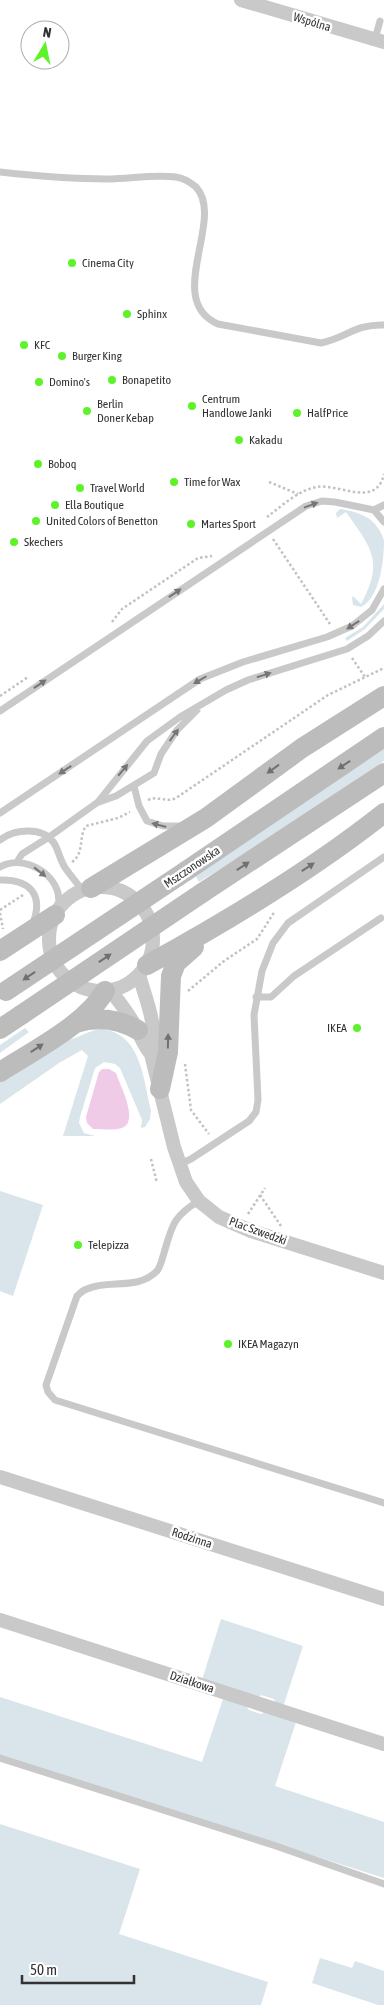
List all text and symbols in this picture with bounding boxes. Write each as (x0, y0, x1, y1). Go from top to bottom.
street label: Wspólna (292, 10, 332, 34)
north arrow (20, 20, 70, 70)
text: N (42, 24, 53, 41)
place label: Cinema City (82, 256, 134, 270)
marker: Cinema City (66, 257, 78, 269)
place label: Sphinx (137, 307, 167, 321)
marker: Sphinx (121, 308, 133, 320)
place label: KFC (34, 338, 51, 352)
marker: KFC (18, 339, 30, 351)
place label: Burger King (72, 349, 123, 363)
marker: Burger King (56, 350, 68, 362)
place label: Bonapetito (122, 373, 171, 387)
marker: Bonapetito (106, 374, 118, 386)
place label: Domino's (49, 375, 90, 389)
marker: Domino's (33, 376, 45, 388)
place label: Centrum Handlowe Janki (202, 392, 272, 420)
place label: Berlin Doner Kebap (97, 397, 154, 425)
marker: Centrum Handlowe Janki (186, 400, 198, 412)
marker: Berlin Doner Kebap (81, 405, 93, 417)
place label: HalfPrice (307, 406, 348, 420)
marker: HalfPrice (291, 407, 303, 419)
place label: Kakadu (249, 433, 283, 447)
marker: Kakadu (233, 434, 245, 446)
place label: Boboq (48, 457, 76, 471)
marker: Boboq (32, 458, 44, 470)
place label: Time for Wax (184, 475, 241, 489)
marker: Time for Wax (168, 476, 180, 488)
place label: Travel World (90, 481, 145, 495)
marker: Travel World (74, 482, 86, 494)
place label: Ella Boutique (65, 498, 124, 512)
marker: Ella Boutique (49, 499, 61, 511)
one-way arrow (304, 501, 319, 509)
place label: United Colors of Benetton (46, 514, 158, 528)
marker: United Colors of Benetton (30, 515, 42, 527)
place label: Martes Sport (201, 517, 256, 531)
marker: Martes Sport (185, 518, 197, 530)
place label: Skechers (24, 535, 63, 549)
marker: Skechers (8, 536, 20, 548)
one-way arrow (169, 589, 182, 598)
one-way arrow (346, 620, 359, 630)
one-way arrow (257, 671, 272, 679)
one-way arrow (194, 675, 207, 684)
one-way arrow (34, 679, 47, 689)
one-way arrow (169, 728, 179, 742)
one-way arrow (337, 760, 350, 769)
one-way arrow (118, 763, 129, 776)
one-way arrow (266, 764, 280, 774)
one-way arrow (58, 765, 72, 775)
one-way arrow (151, 821, 167, 829)
street label: Mszczonowska (161, 843, 223, 891)
one-way arrow (236, 861, 249, 871)
one-way arrow (302, 862, 315, 871)
one-way arrow (34, 866, 47, 877)
one-way arrow (98, 953, 112, 963)
one-way arrow (22, 971, 36, 980)
place label: IKEA (327, 1021, 347, 1035)
marker: IKEA (351, 1022, 363, 1034)
one-way arrow (164, 1033, 172, 1049)
one-way arrow (31, 1043, 44, 1053)
street label: Plac Szwedzki (227, 1214, 289, 1248)
place label: Telepizza (88, 1238, 129, 1252)
marker: Telepizza (72, 1239, 84, 1251)
place label: IKEA Magazyn (238, 1337, 299, 1351)
marker: IKEA Magazyn (222, 1338, 234, 1350)
street label: Rodzinna (170, 1525, 214, 1551)
street label: Działkowa (168, 1668, 216, 1696)
scale bar (22, 1952, 135, 1984)
text: 50 m (30, 1961, 57, 1978)

